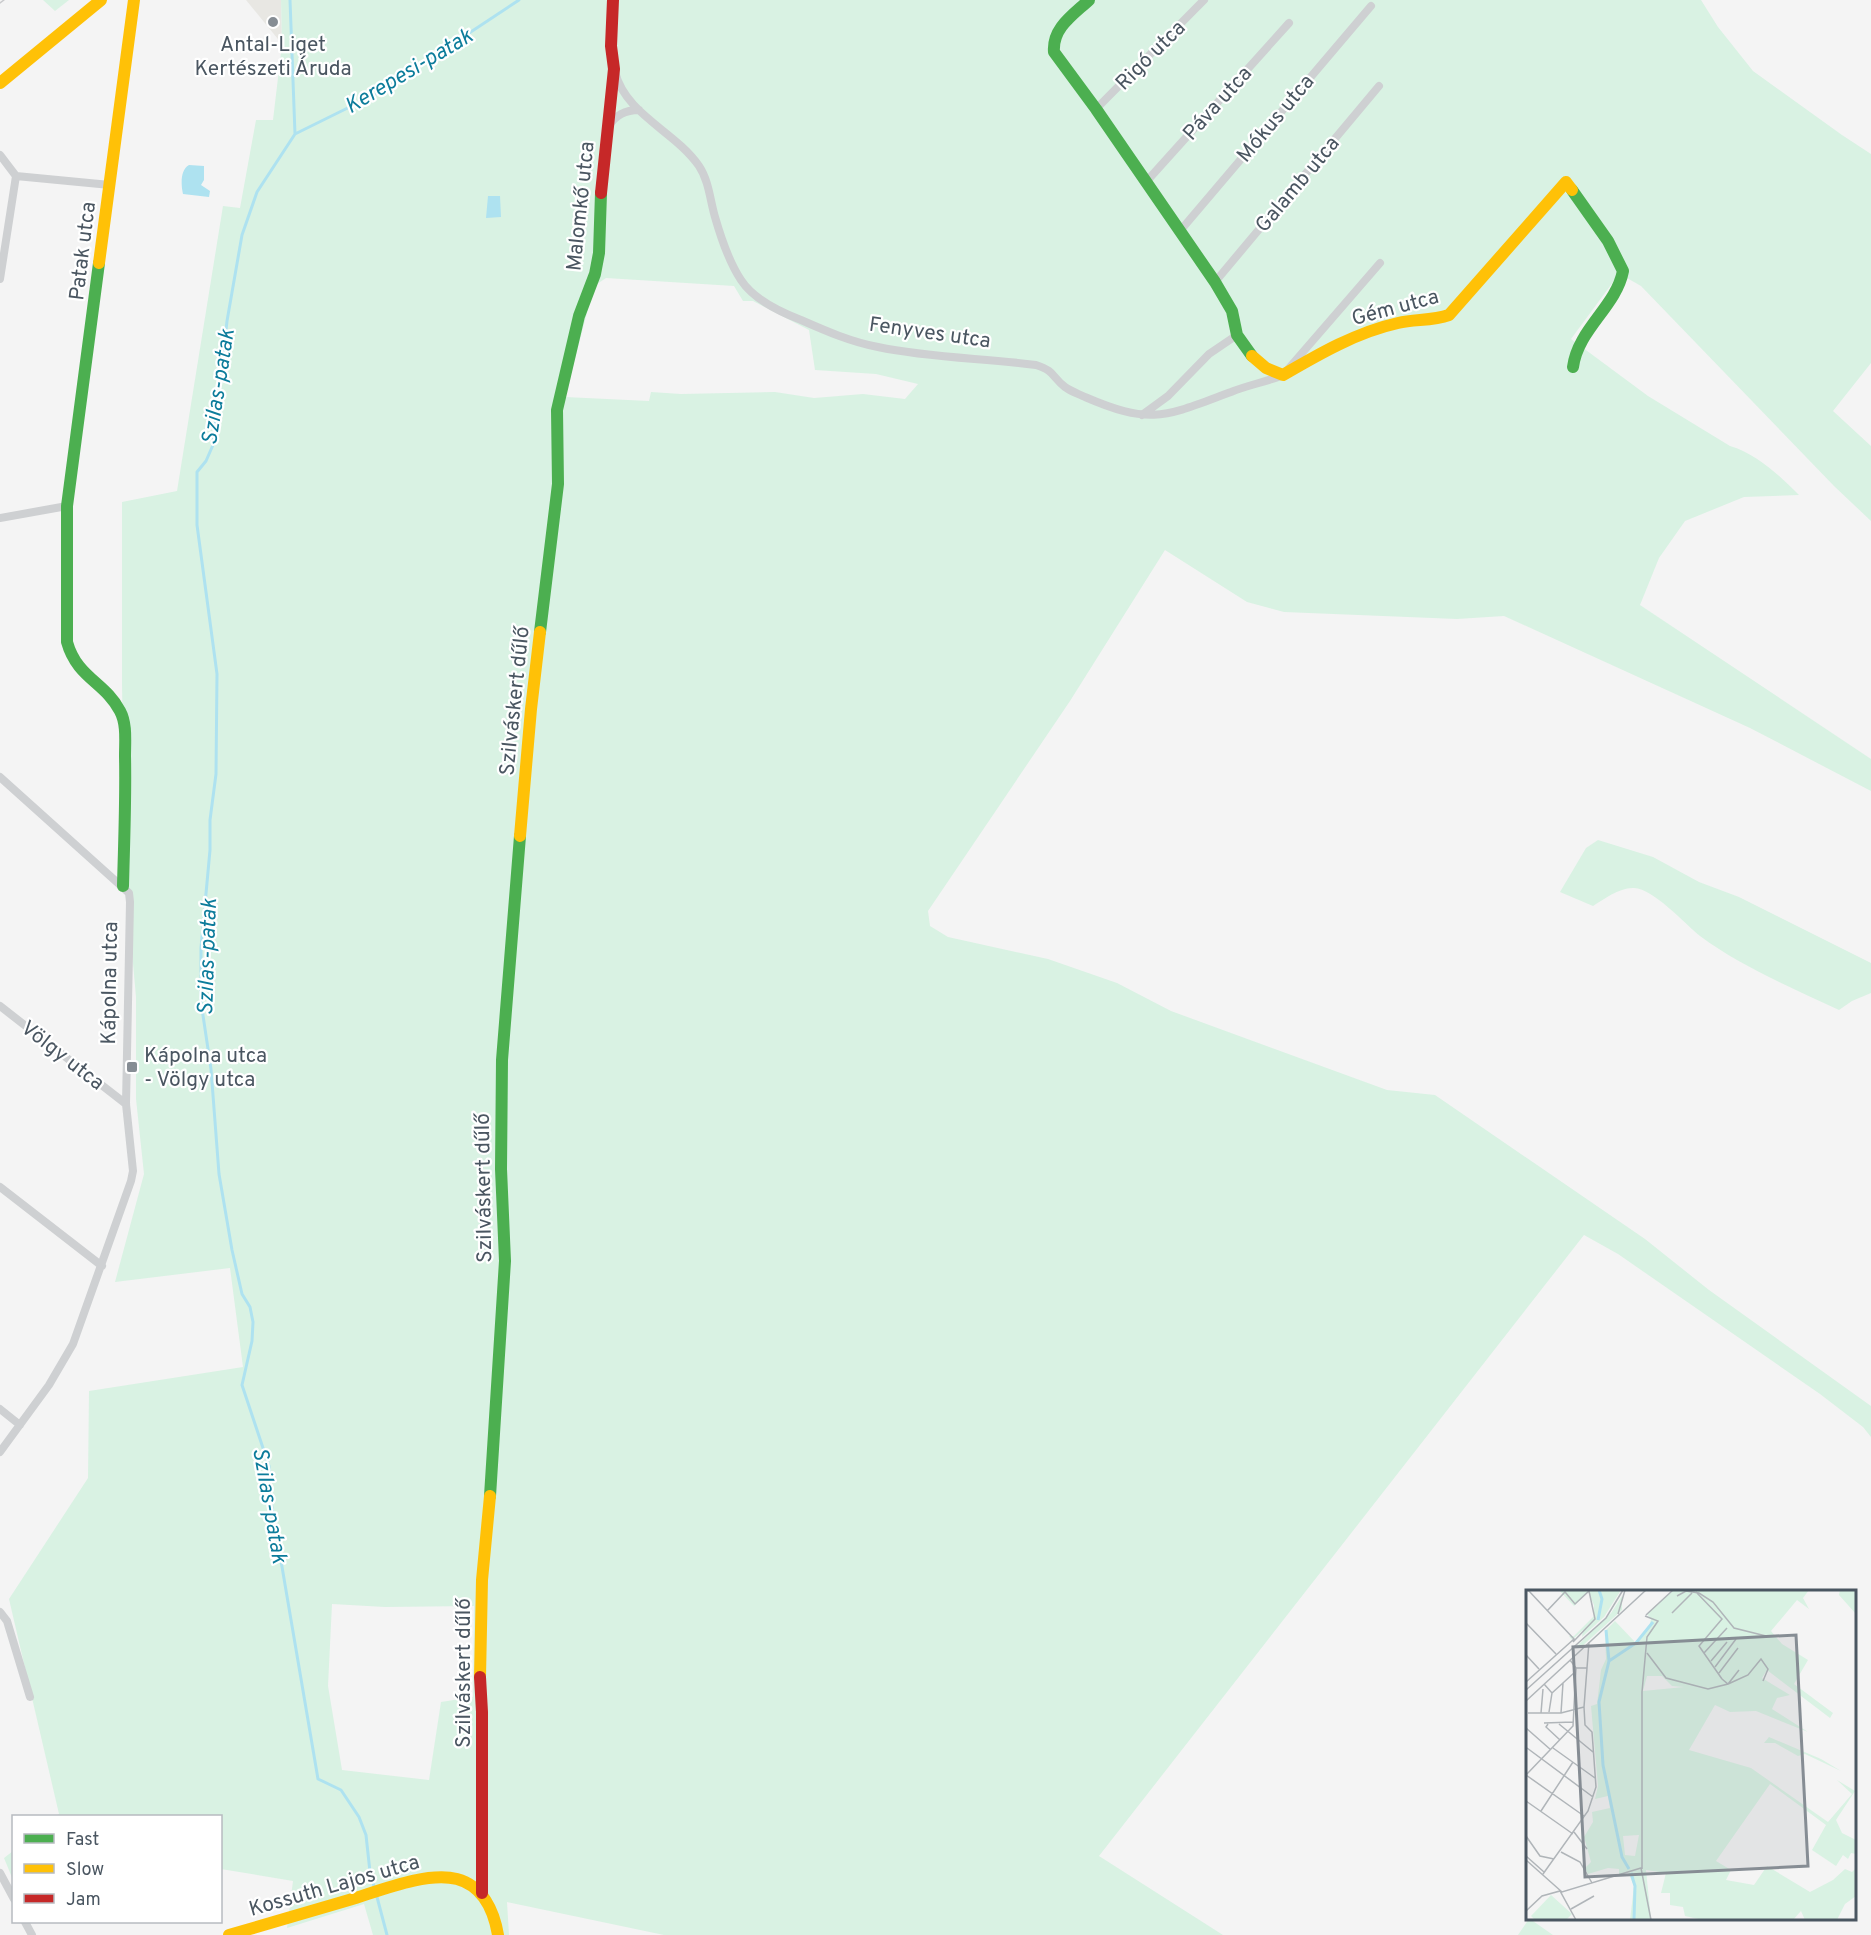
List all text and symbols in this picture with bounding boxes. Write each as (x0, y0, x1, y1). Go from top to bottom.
marker: Antal-Liget Kertészeti Áruda (266, 15, 280, 29)
street label: Rigó utca (1110, 15, 1192, 97)
water label: Kerepesi-patak (341, 23, 479, 121)
place label: Antal-Liget Kertészeti Áruda (194, 32, 352, 83)
street label: Páva utca (1178, 61, 1259, 147)
street label: Mókus utca (1231, 69, 1321, 169)
street label: Galamb utca (1250, 131, 1346, 239)
street label: Malomkő utca (561, 140, 602, 272)
street label: Patak utca (64, 200, 103, 302)
street label: Gém utca (1349, 284, 1442, 333)
street label: Fenyves utca (867, 312, 992, 355)
water label: Szilas-patak (197, 327, 242, 447)
street label: Szilváskert dűlő (494, 624, 537, 777)
water label: Szilas-patak (193, 897, 224, 1016)
street label: Kápolna utca (96, 921, 125, 1045)
street label: Völgy utca (15, 1015, 109, 1097)
place label: Kápolna utca - Völgy utca (144, 1043, 267, 1094)
marker: Kápolna utca - Völgy utca (125, 1060, 139, 1074)
street label: Szilváskert dűlő (470, 1112, 499, 1263)
water label: Szilas-patak (245, 1445, 292, 1566)
inset map (1526, 1590, 1856, 1920)
street label: Szilváskert dűlő (451, 1597, 478, 1748)
legend (12, 1815, 222, 1923)
text: Fast (66, 1829, 99, 1852)
street label: Kossuth Lajos utca (246, 1849, 423, 1924)
text: Slow (66, 1859, 104, 1882)
text: Jam (66, 1889, 101, 1912)

